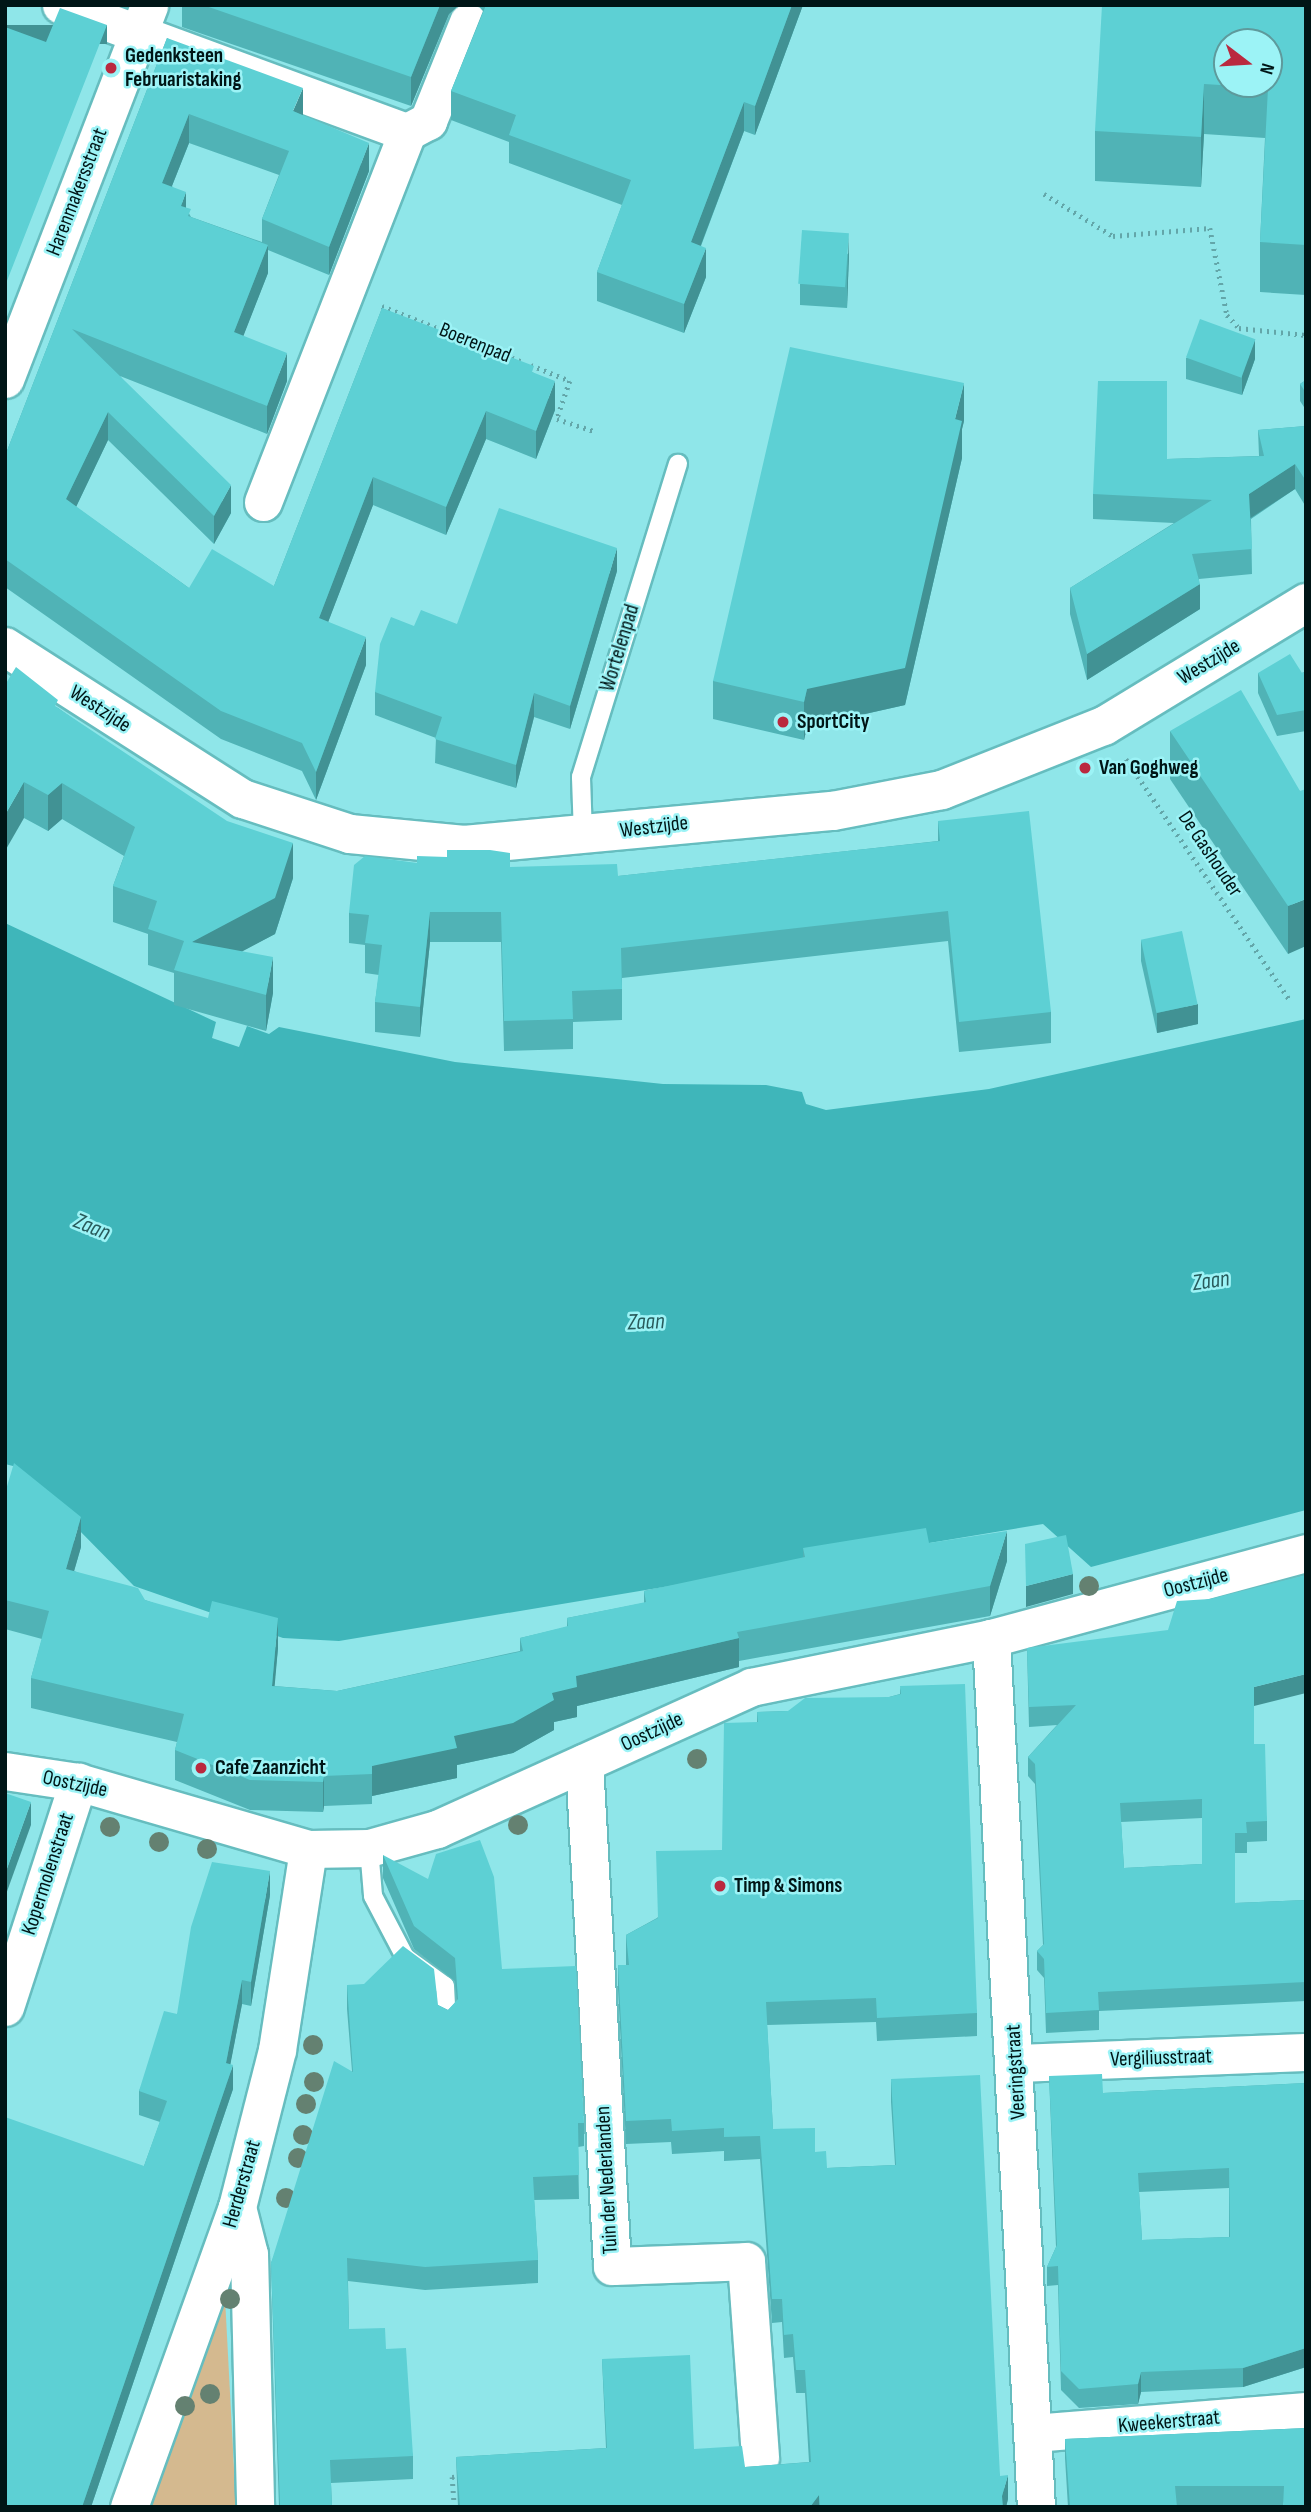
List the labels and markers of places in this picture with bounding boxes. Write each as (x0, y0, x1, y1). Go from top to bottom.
place label: Gedenksteen Februaristaking (125, 43, 241, 93)
marker: Gedenksteen Februaristaking (103, 60, 119, 76)
place label: SportCity (797, 709, 869, 735)
marker: SportCity (775, 714, 791, 730)
place label: Van Goghweg (1099, 755, 1198, 781)
marker: Van Goghweg (1077, 760, 1093, 776)
place label: Cafe Zaanzicht (215, 1755, 326, 1781)
marker: Cafe Zaanzicht (193, 1760, 209, 1776)
place label: Timp & Simons (734, 1873, 842, 1899)
marker: Timp & Simons (712, 1878, 728, 1894)

